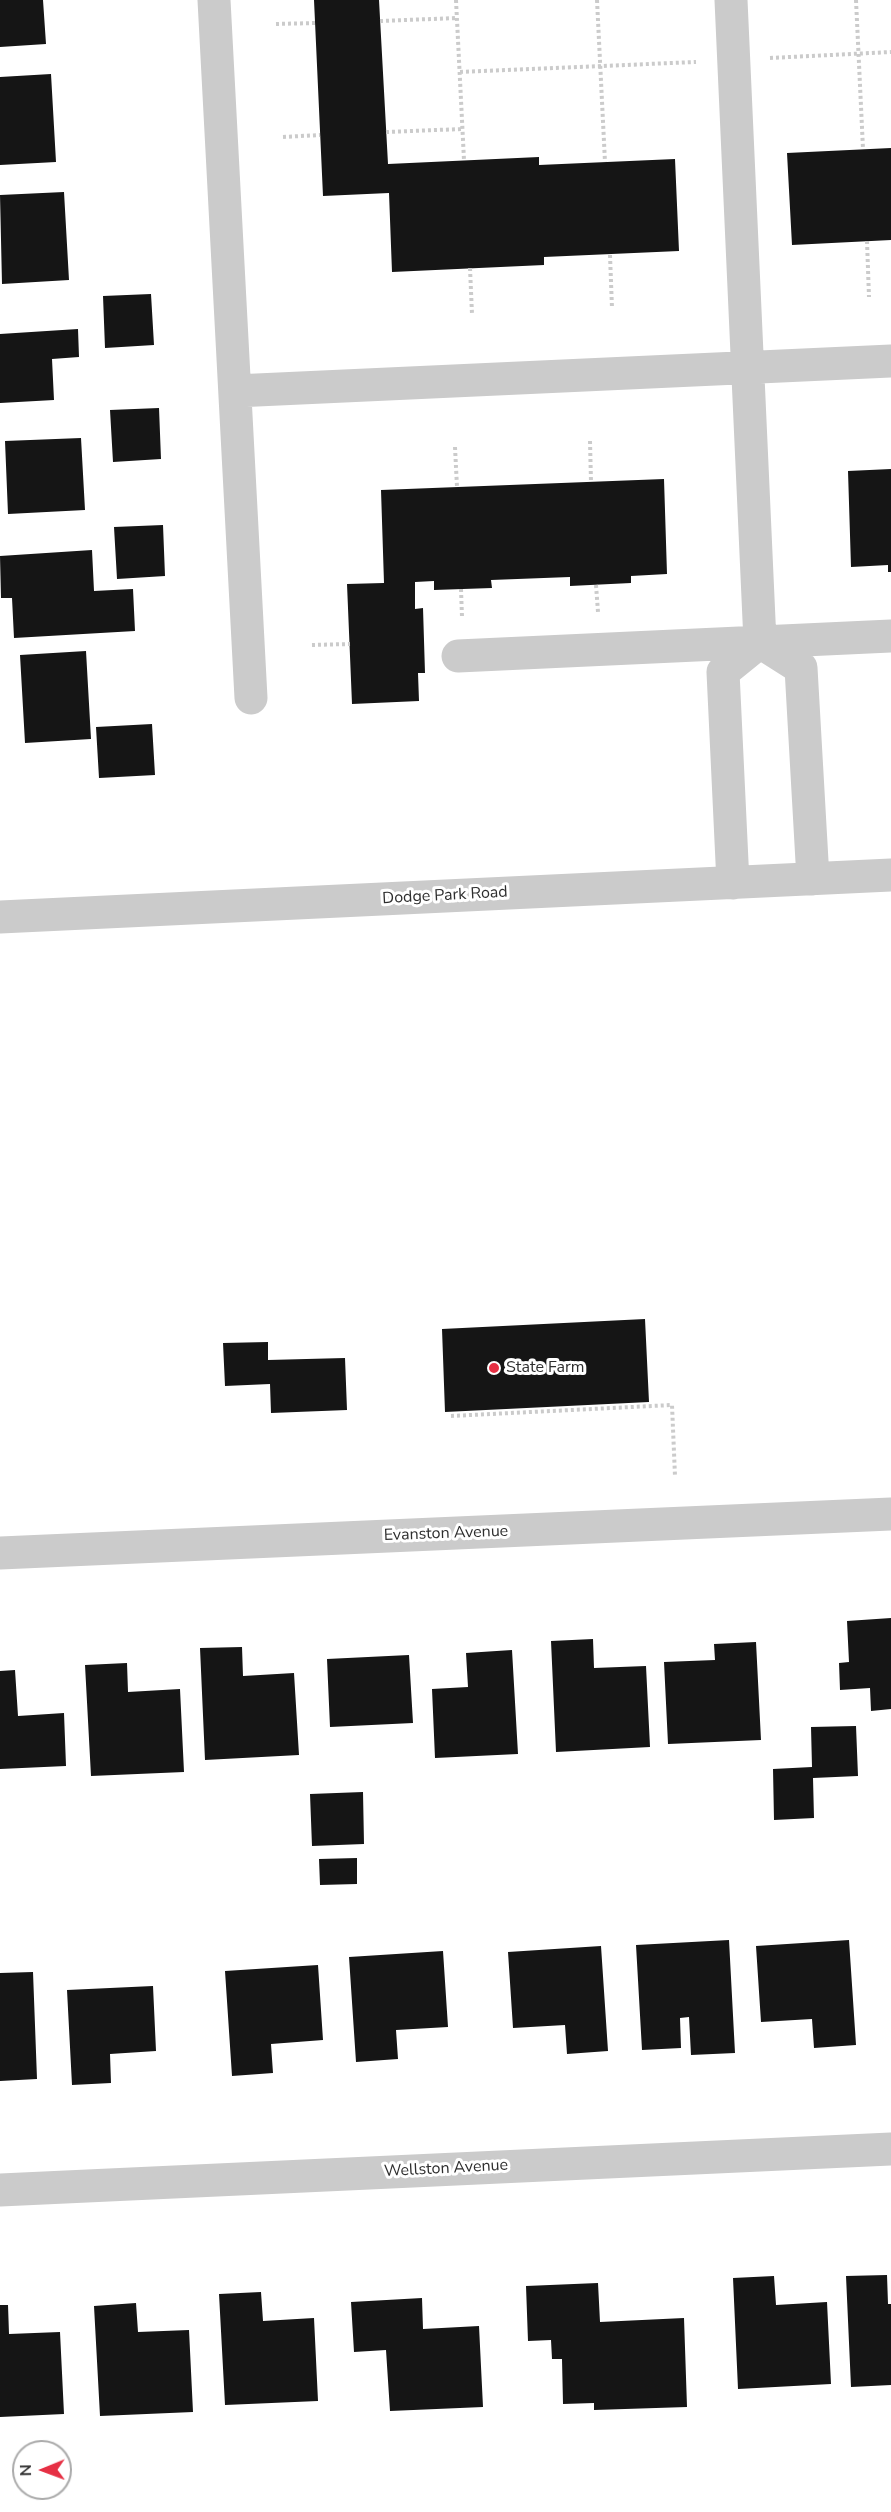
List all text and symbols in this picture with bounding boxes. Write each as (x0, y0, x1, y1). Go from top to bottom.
street label: Dodge Park Road (382, 883, 508, 909)
place label: State Farm (506, 1358, 584, 1378)
marker: State Farm (487, 1361, 501, 1375)
street label: Evanston Avenue (383, 1522, 509, 1546)
street label: Wellston Avenue (383, 2156, 509, 2182)
north arrow (12, 2440, 72, 2500)
text: N (15, 2464, 37, 2476)

